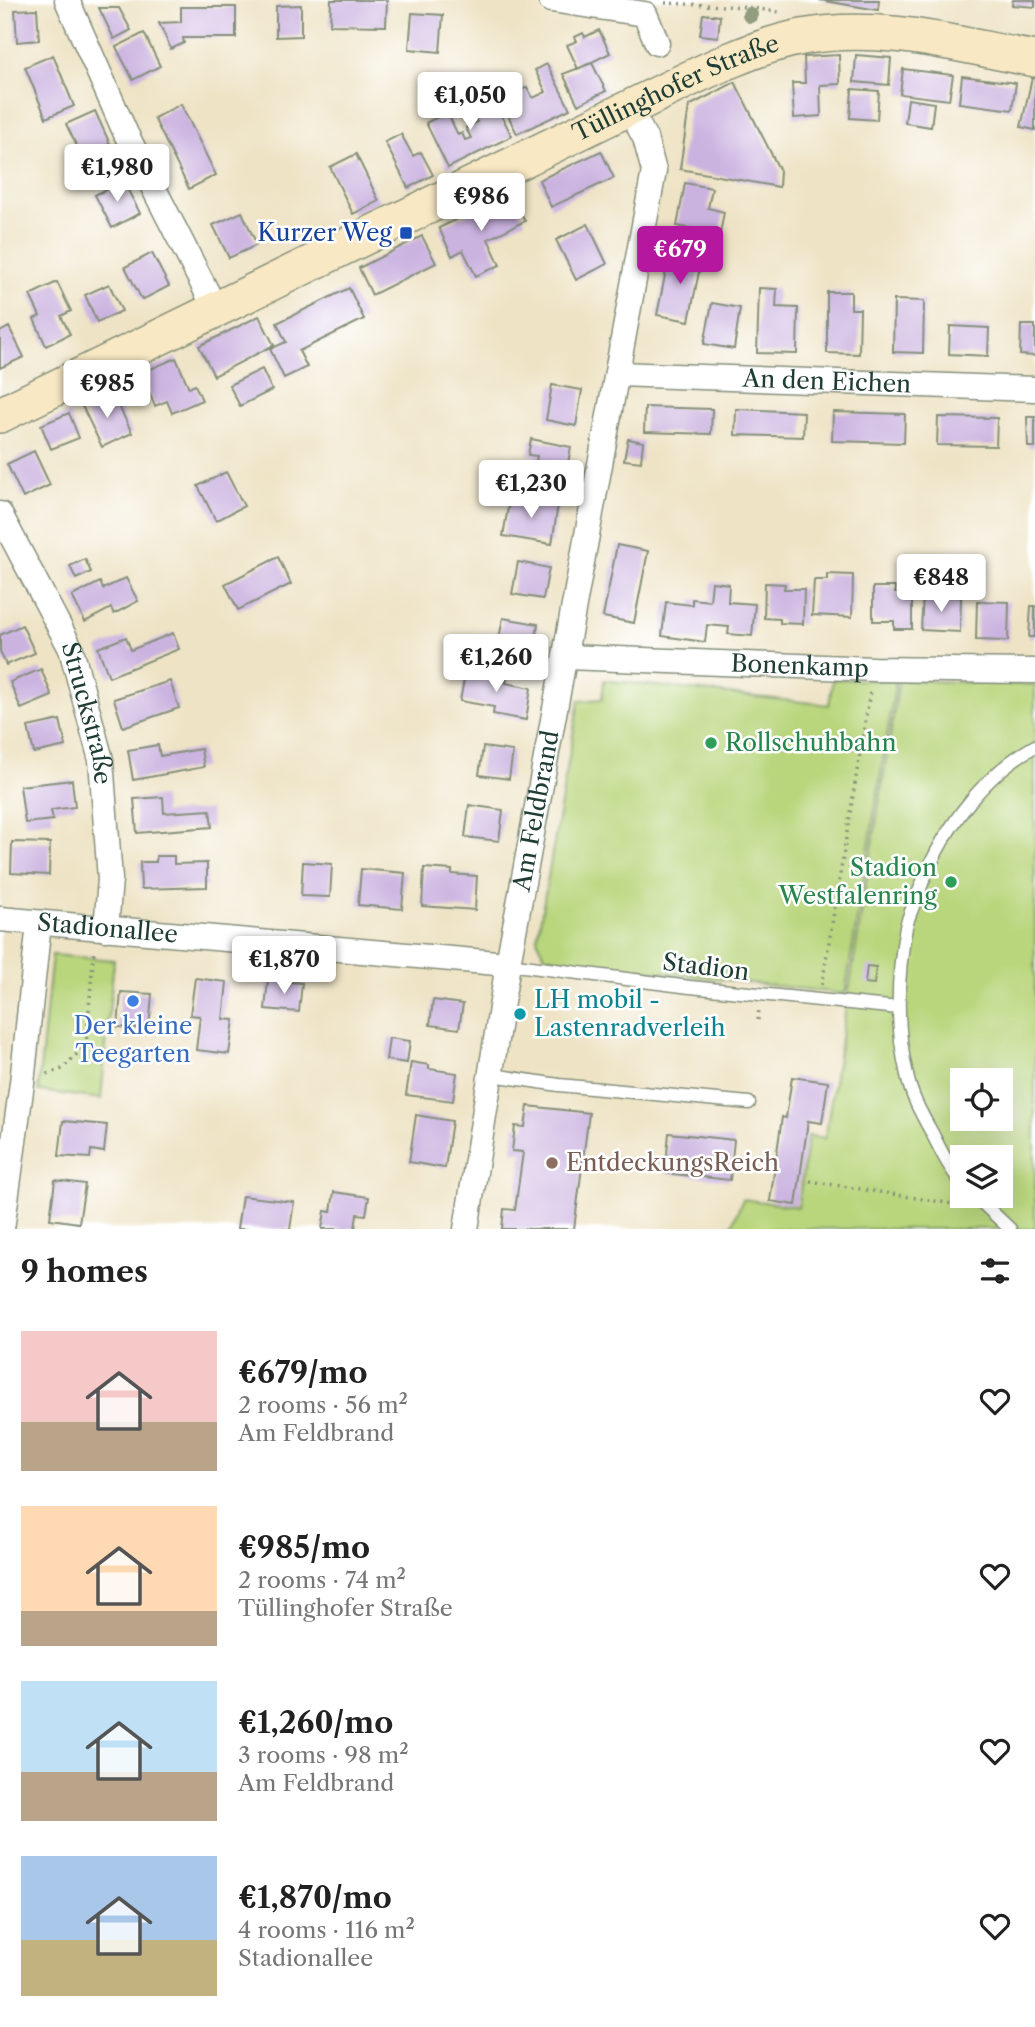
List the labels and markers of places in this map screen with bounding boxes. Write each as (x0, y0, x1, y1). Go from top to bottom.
pin: €1,050 (413, 72, 527, 132)
pin: €1,980 (60, 144, 174, 204)
pin: €986 (440, 174, 522, 233)
place label: Kurzer Weg (257, 218, 392, 247)
marker: Kurzer Weg (398, 225, 414, 241)
pin: €679 (639, 226, 721, 286)
pin: €985 (66, 360, 148, 420)
pin: €1,230 (474, 461, 588, 520)
pin: €848 (900, 554, 982, 614)
pin: €1,260 (439, 634, 553, 694)
place label: Rollschuhbahn (725, 728, 896, 757)
marker: Rollschuhbahn (703, 735, 719, 751)
place label: Stadion Westfalenring (778, 853, 937, 910)
marker: Stadion Westfalenring (943, 874, 959, 890)
pin: €1,870 (227, 936, 341, 996)
place label: LH mobil - Lastenradverleih (534, 985, 725, 1042)
marker: Der kleine Teegarten (125, 993, 141, 1009)
marker: LH mobil - Lastenradverleih (512, 1006, 528, 1022)
place label: Der kleine Teegarten (73, 1011, 193, 1068)
place label: EntdeckungsReich (566, 1148, 779, 1177)
marker: EntdeckungsReich (544, 1155, 560, 1171)

